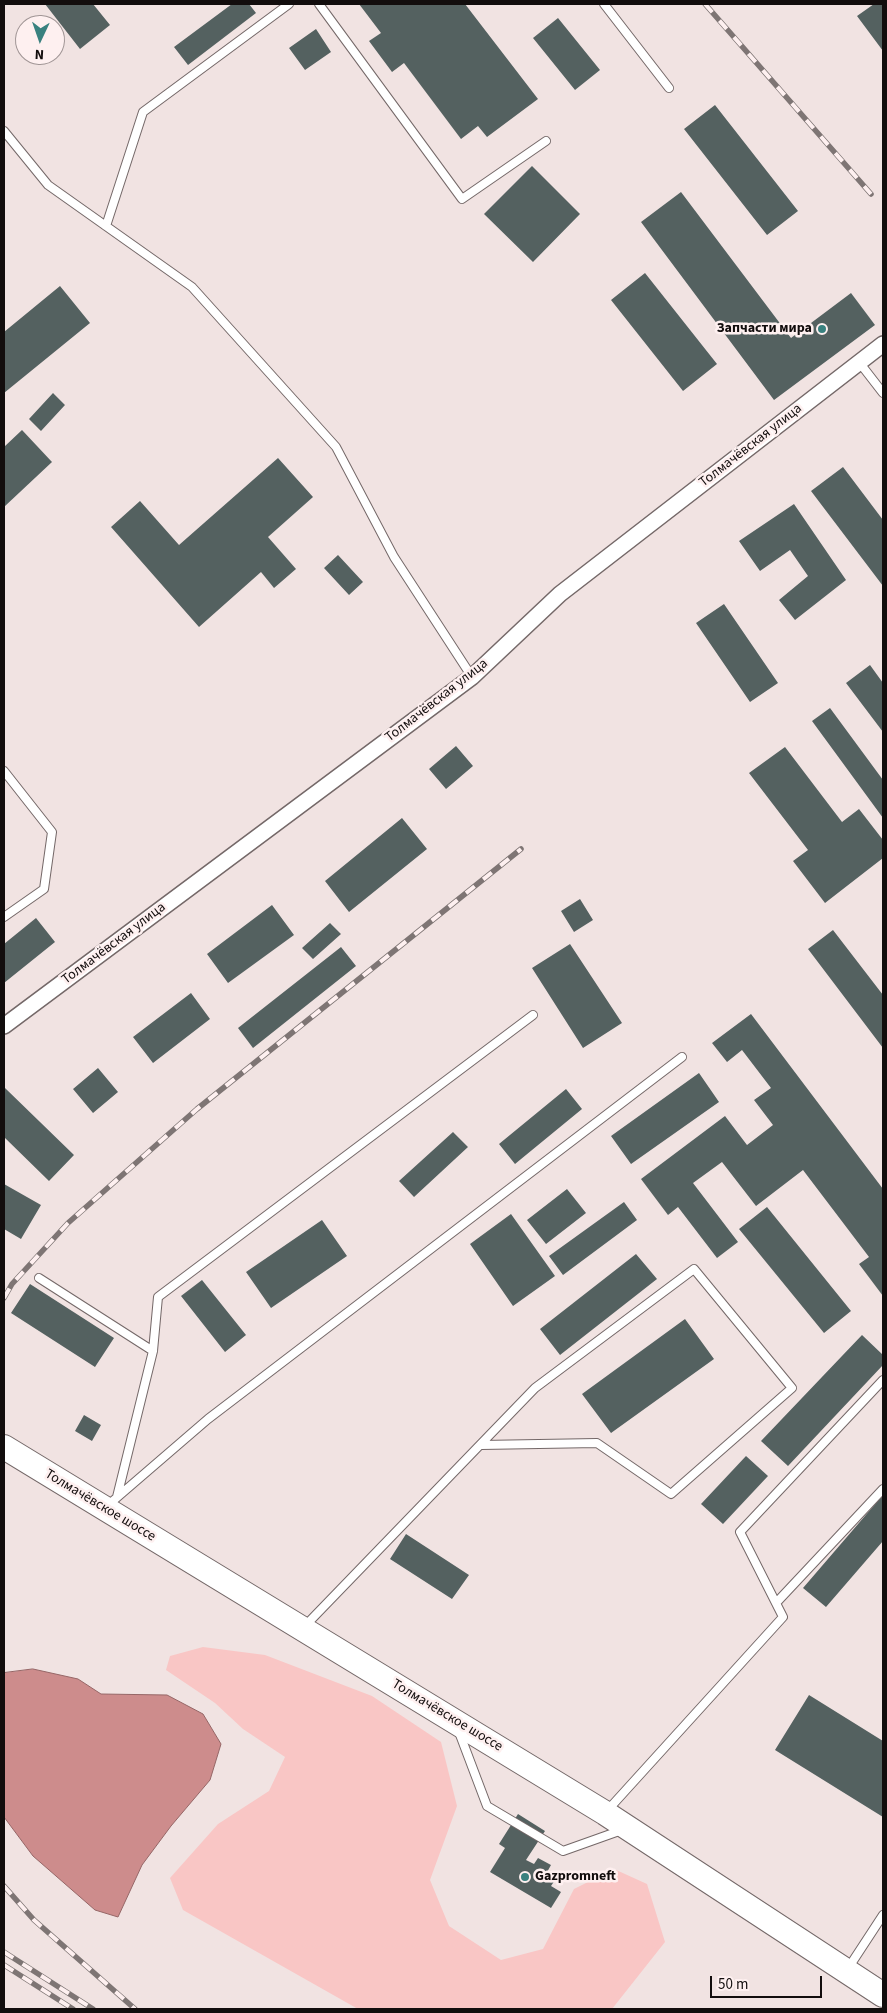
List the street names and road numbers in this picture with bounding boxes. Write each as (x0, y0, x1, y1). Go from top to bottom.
street label: Толмачёвская улица (696, 401, 806, 491)
street label: Толмачёвская улица (382, 656, 492, 746)
street label: Толмачёвская улица (59, 899, 169, 989)
street label: Толмачёвское шоссе (42, 1466, 158, 1546)
street label: Толмачёвское шоссе (389, 1676, 505, 1756)

